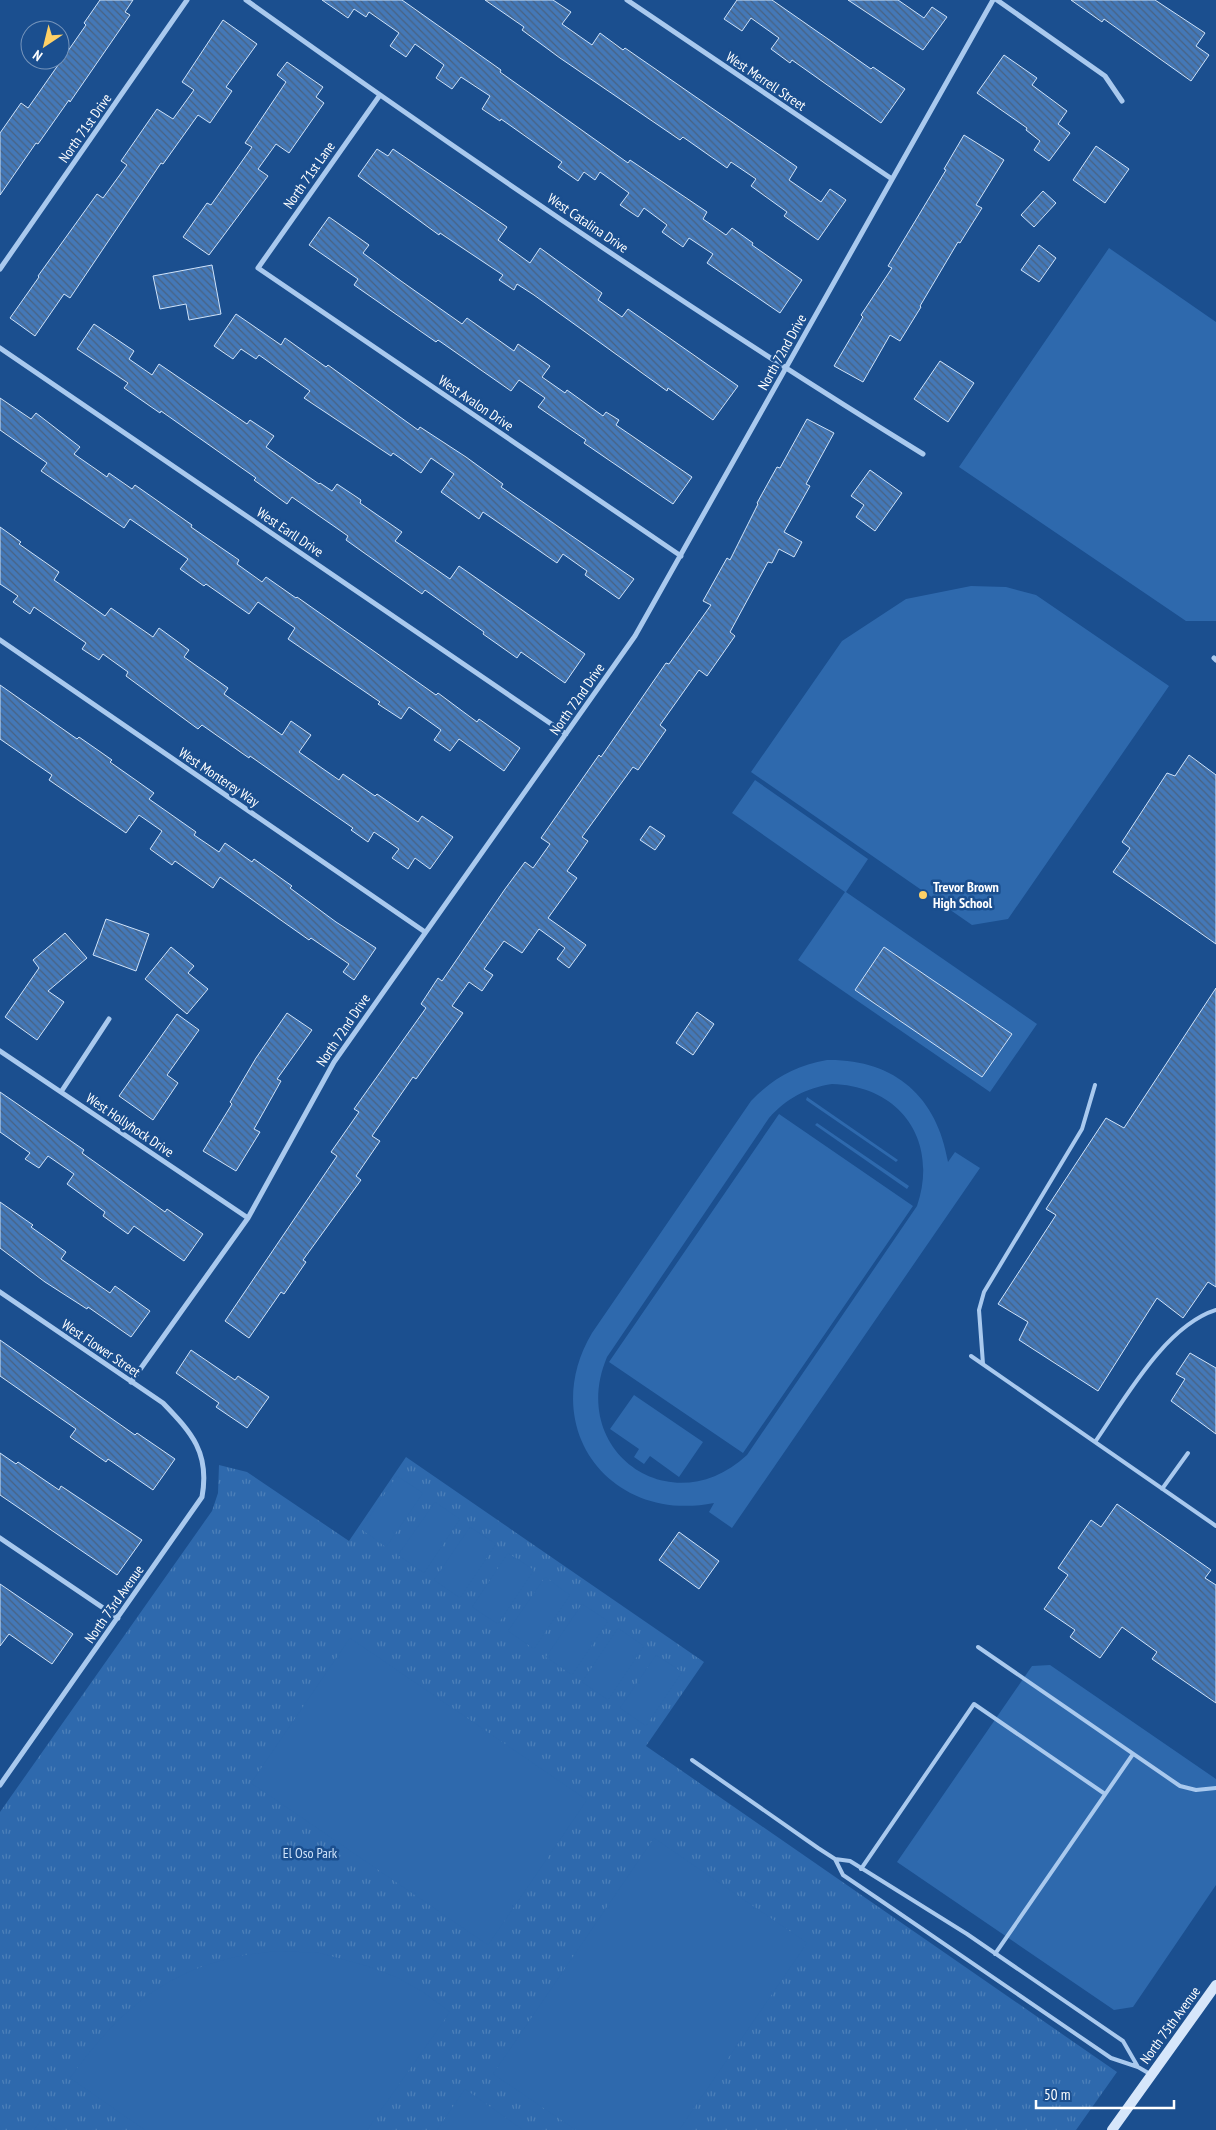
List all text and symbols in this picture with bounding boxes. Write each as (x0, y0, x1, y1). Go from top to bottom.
north arrow (20, 20, 70, 70)
text: N (29, 46, 46, 65)
street label: West Merrell Street (722, 48, 810, 115)
street label: North 71st Drive (55, 90, 116, 166)
street label: North 71st Lane (279, 138, 339, 212)
street label: West Catalina Drive (544, 189, 632, 257)
street label: North 72nd Drive (754, 311, 810, 393)
street label: West Avalon Drive (435, 371, 517, 435)
street label: West Earll Drive (253, 503, 327, 561)
street label: North 72nd Drive (546, 659, 609, 739)
street label: West Monterey Way (175, 743, 263, 811)
place label: Trevor Brown High School (933, 878, 999, 912)
marker: Trevor Brown High School (917, 889, 929, 901)
street label: North 72nd Drive (312, 990, 374, 1070)
street label: West Hollyhock Drive (83, 1089, 178, 1161)
street label: West Flower Street (58, 1315, 144, 1381)
street label: North 73rd Avenue (80, 1561, 148, 1647)
park label: El Oso Park (283, 1844, 338, 1862)
street label: North 75th Avenue (1136, 1983, 1204, 2067)
scale bar (1036, 2078, 1174, 2110)
text: 50 m (1044, 2085, 1070, 2104)

